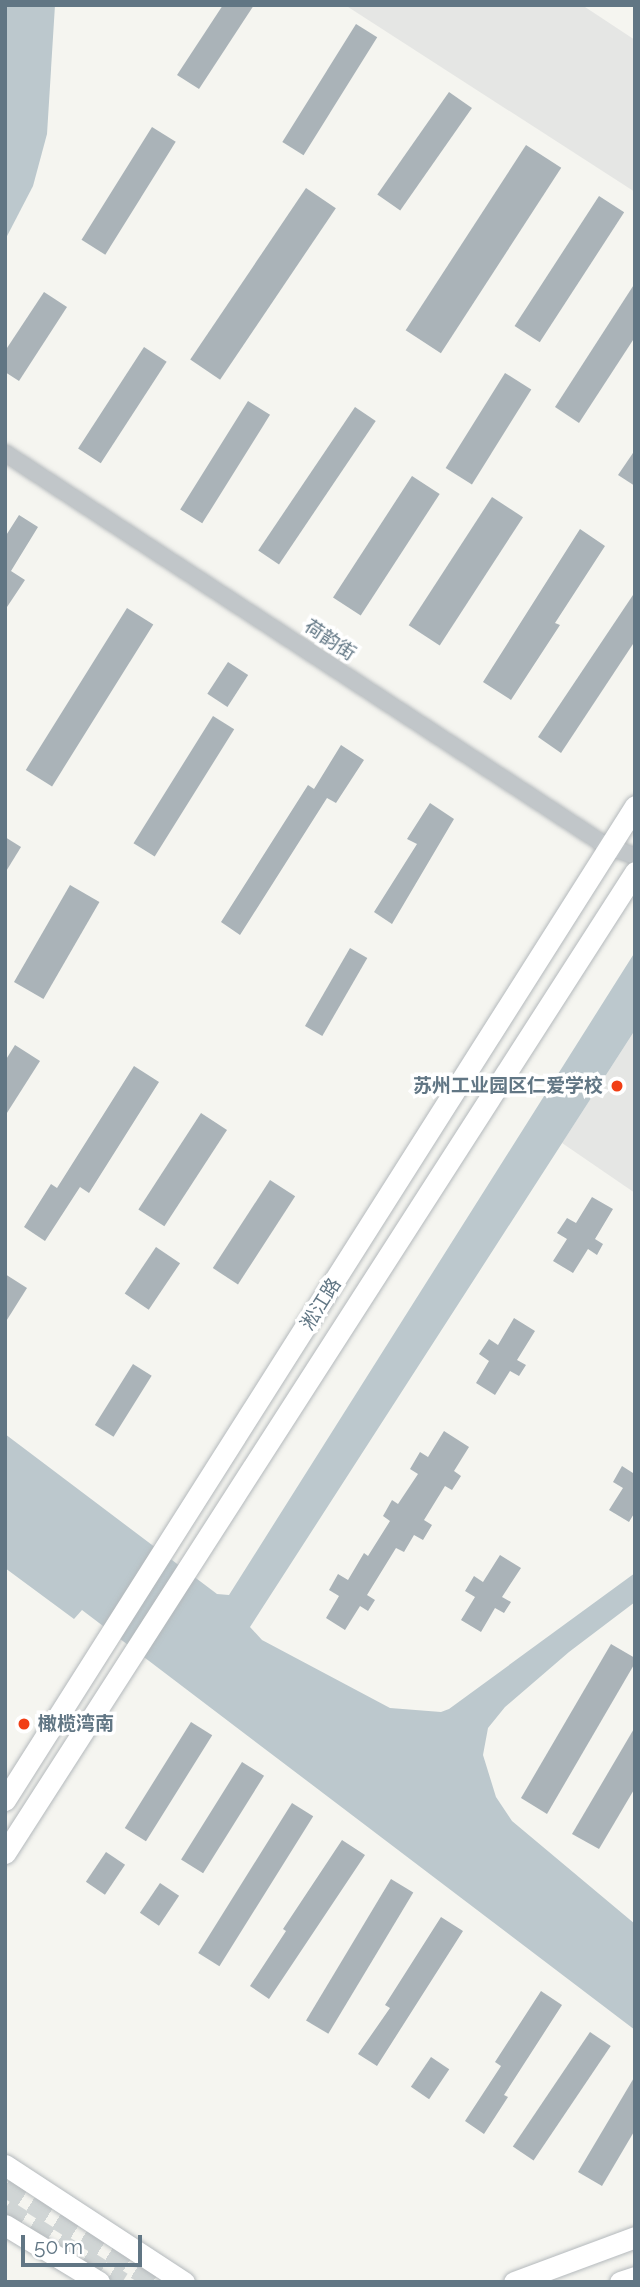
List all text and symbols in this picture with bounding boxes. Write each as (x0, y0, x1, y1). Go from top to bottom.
street label: 荷韵街 (300, 615, 360, 665)
place label: 苏州工业园区仁爱学校 (413, 1075, 603, 1097)
marker: 苏州工业园区仁爱学校 (609, 1078, 625, 1094)
street label: 淞江路 (296, 1274, 346, 1334)
place label: 橄榄湾南 (38, 1713, 114, 1735)
marker: 橄榄湾南 (16, 1716, 32, 1732)
scale bar (24, 2220, 145, 2264)
text: 50 m (34, 2234, 83, 2259)

